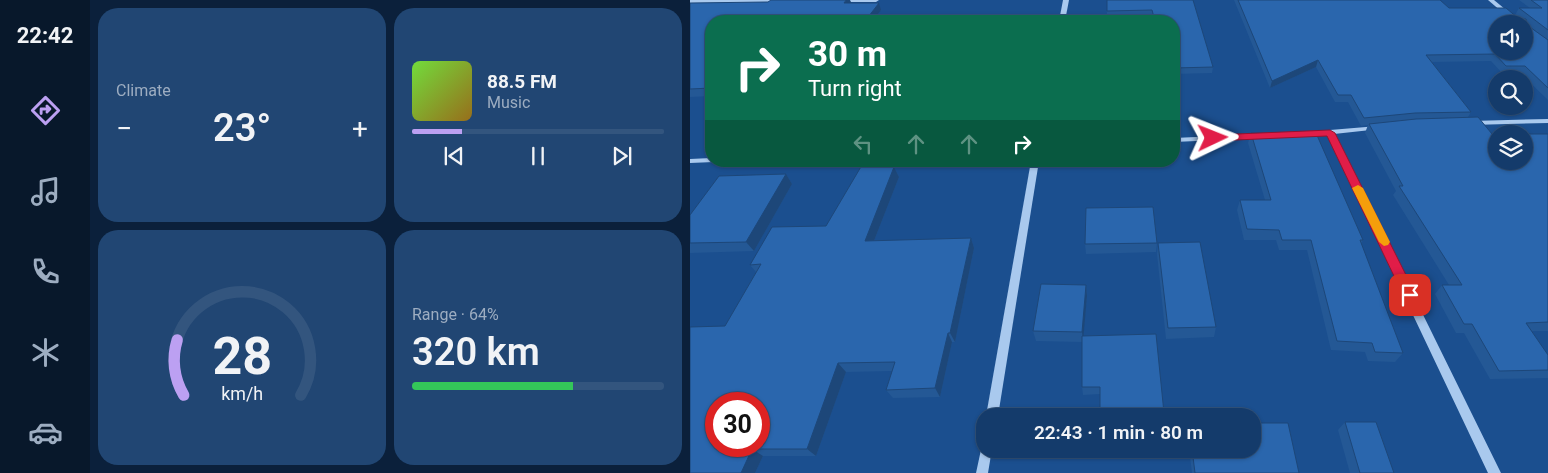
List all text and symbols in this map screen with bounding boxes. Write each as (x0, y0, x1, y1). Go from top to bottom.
map controls (1488, 15, 1533, 170)
button: sound (1488, 15, 1533, 60)
text: 22:42 (17, 23, 73, 48)
text: 30 m (808, 34, 887, 75)
icon: right (725, 35, 790, 100)
text: 88.5 FM (487, 70, 557, 93)
button: search (1488, 70, 1533, 115)
text: Turn right (808, 76, 902, 101)
text: Climate (116, 81, 171, 100)
icon: directions (28, 93, 63, 128)
text: Music (487, 93, 530, 112)
text: 23° (213, 106, 271, 150)
position arrow (1186, 111, 1238, 163)
text: − (116, 112, 132, 145)
text: + (352, 112, 368, 145)
button: layers (1488, 125, 1533, 170)
icon: left (849, 130, 877, 158)
icon: ahead (902, 130, 930, 158)
icon: ahead (955, 130, 983, 158)
icon: right (1008, 130, 1036, 158)
icon: previous (440, 142, 468, 170)
icon: pause (524, 142, 552, 170)
icon: next (608, 142, 636, 170)
icon: music (28, 174, 63, 209)
icon: phone (28, 254, 63, 289)
pin (1389, 274, 1431, 316)
icon: arrive (1396, 281, 1424, 309)
text: Range · 64% (412, 305, 499, 324)
text: 28 (212, 326, 272, 387)
text: 320 km (412, 330, 540, 374)
icon: climate (28, 335, 63, 370)
text: km/h (221, 383, 263, 404)
speed limit sign: 30 (705, 392, 770, 457)
icon: car (28, 415, 63, 450)
text: 22:43 · 1 min · 80 m (1034, 421, 1203, 444)

